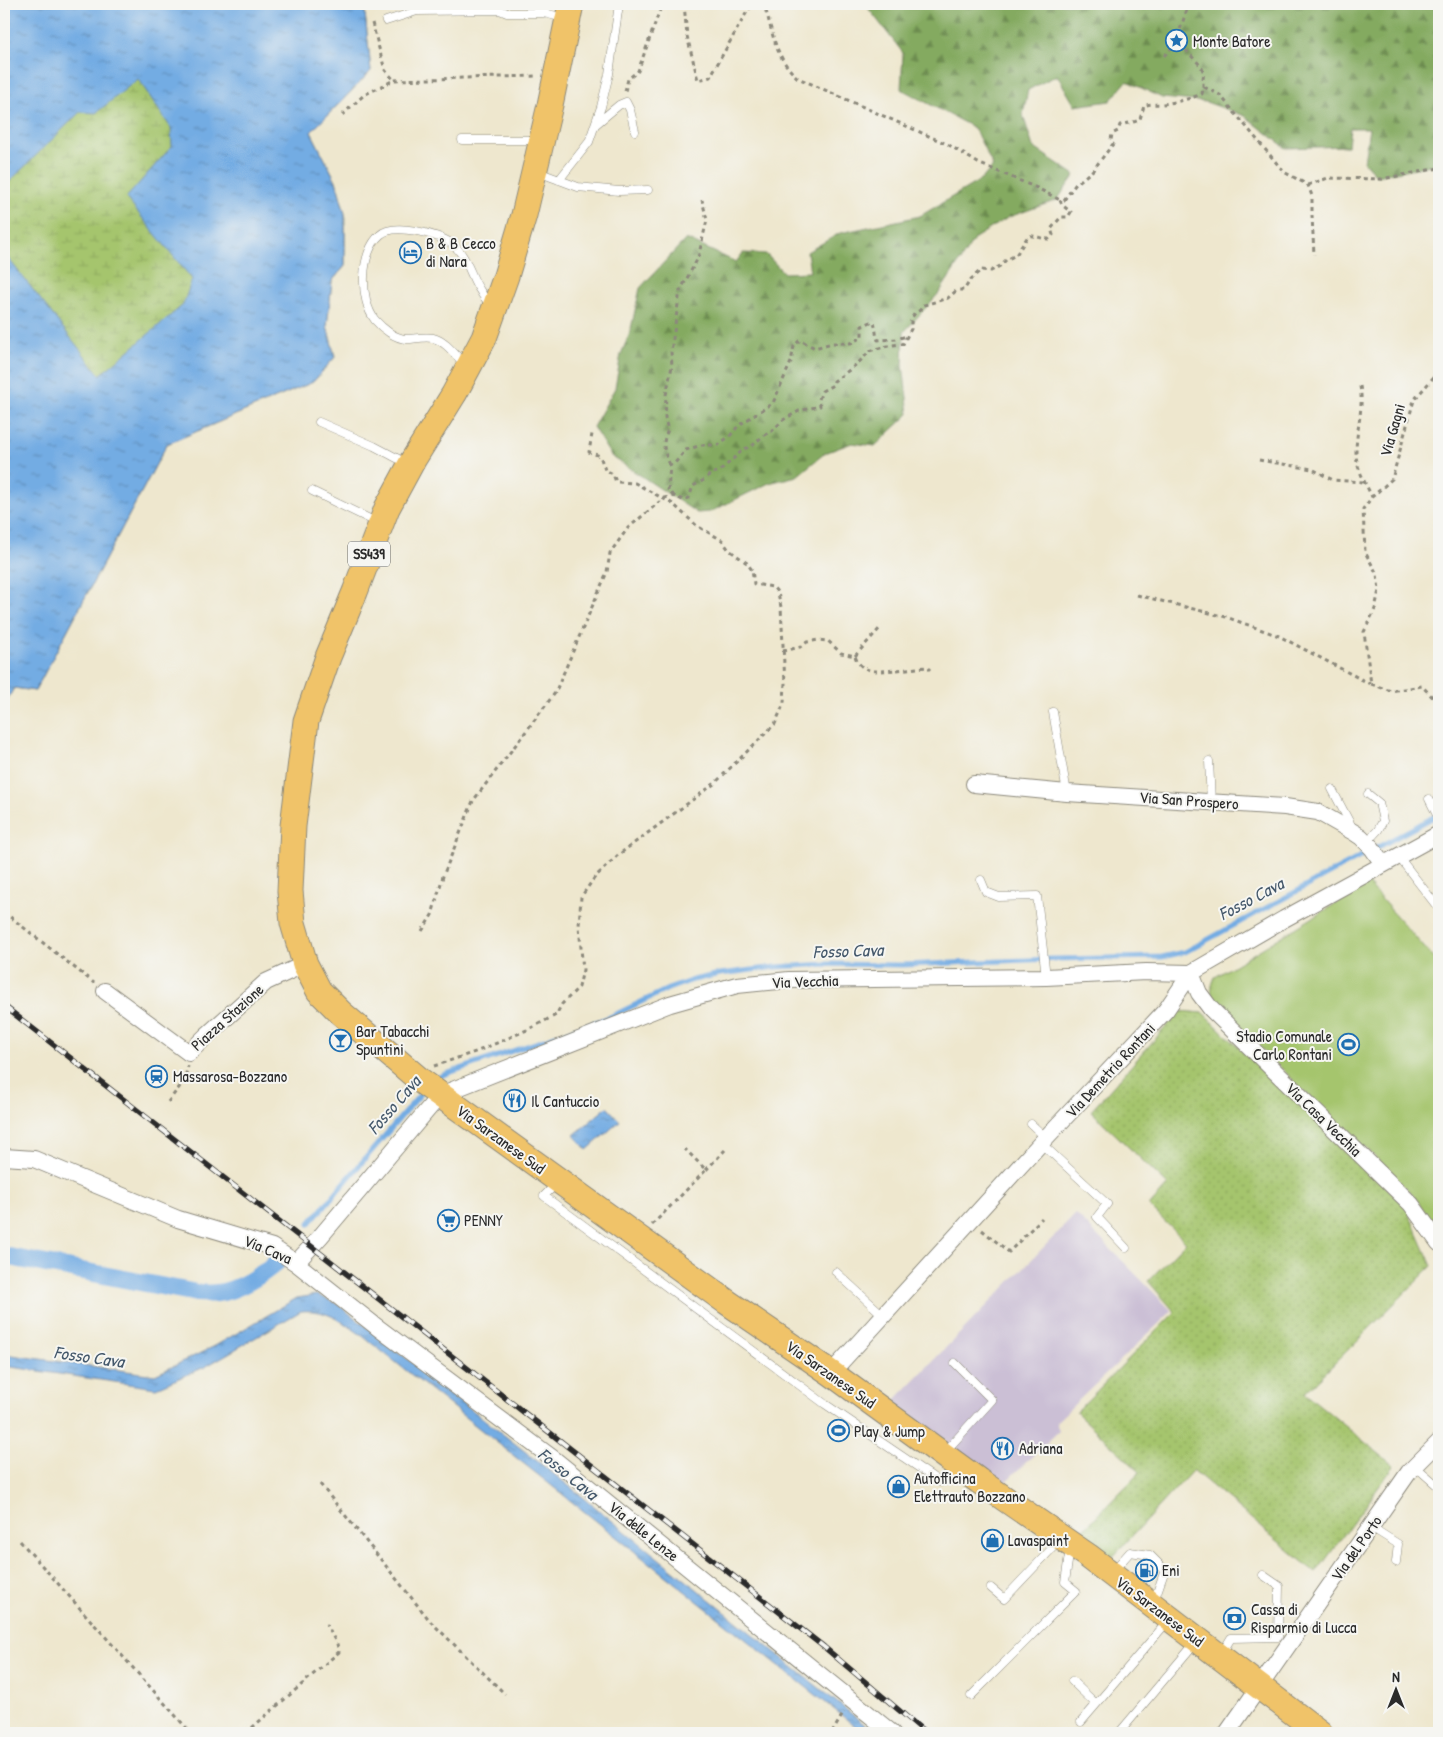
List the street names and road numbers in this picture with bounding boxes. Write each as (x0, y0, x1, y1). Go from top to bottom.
street label: Via Gagni (1374, 401, 1410, 459)
road number: SS439 (348, 542, 390, 566)
street label: Via San Prospero (1139, 786, 1240, 814)
street label: Via Vecchia (771, 969, 839, 993)
street label: Piazza Stazione (186, 978, 269, 1056)
street label: Via Demetrio Rontani (1060, 1018, 1160, 1122)
street label: Via Casa Vecchia (1281, 1077, 1367, 1161)
street label: Via Sarzanese Sud (452, 1099, 550, 1179)
street label: Via Cava (241, 1229, 295, 1269)
street label: Via Sarzanese Sud (782, 1335, 880, 1413)
street label: Via delle Lenze (604, 1496, 684, 1567)
street label: Via del Porto (1325, 1510, 1387, 1585)
street label: Via Sarzanese Sud (1111, 1571, 1209, 1651)

